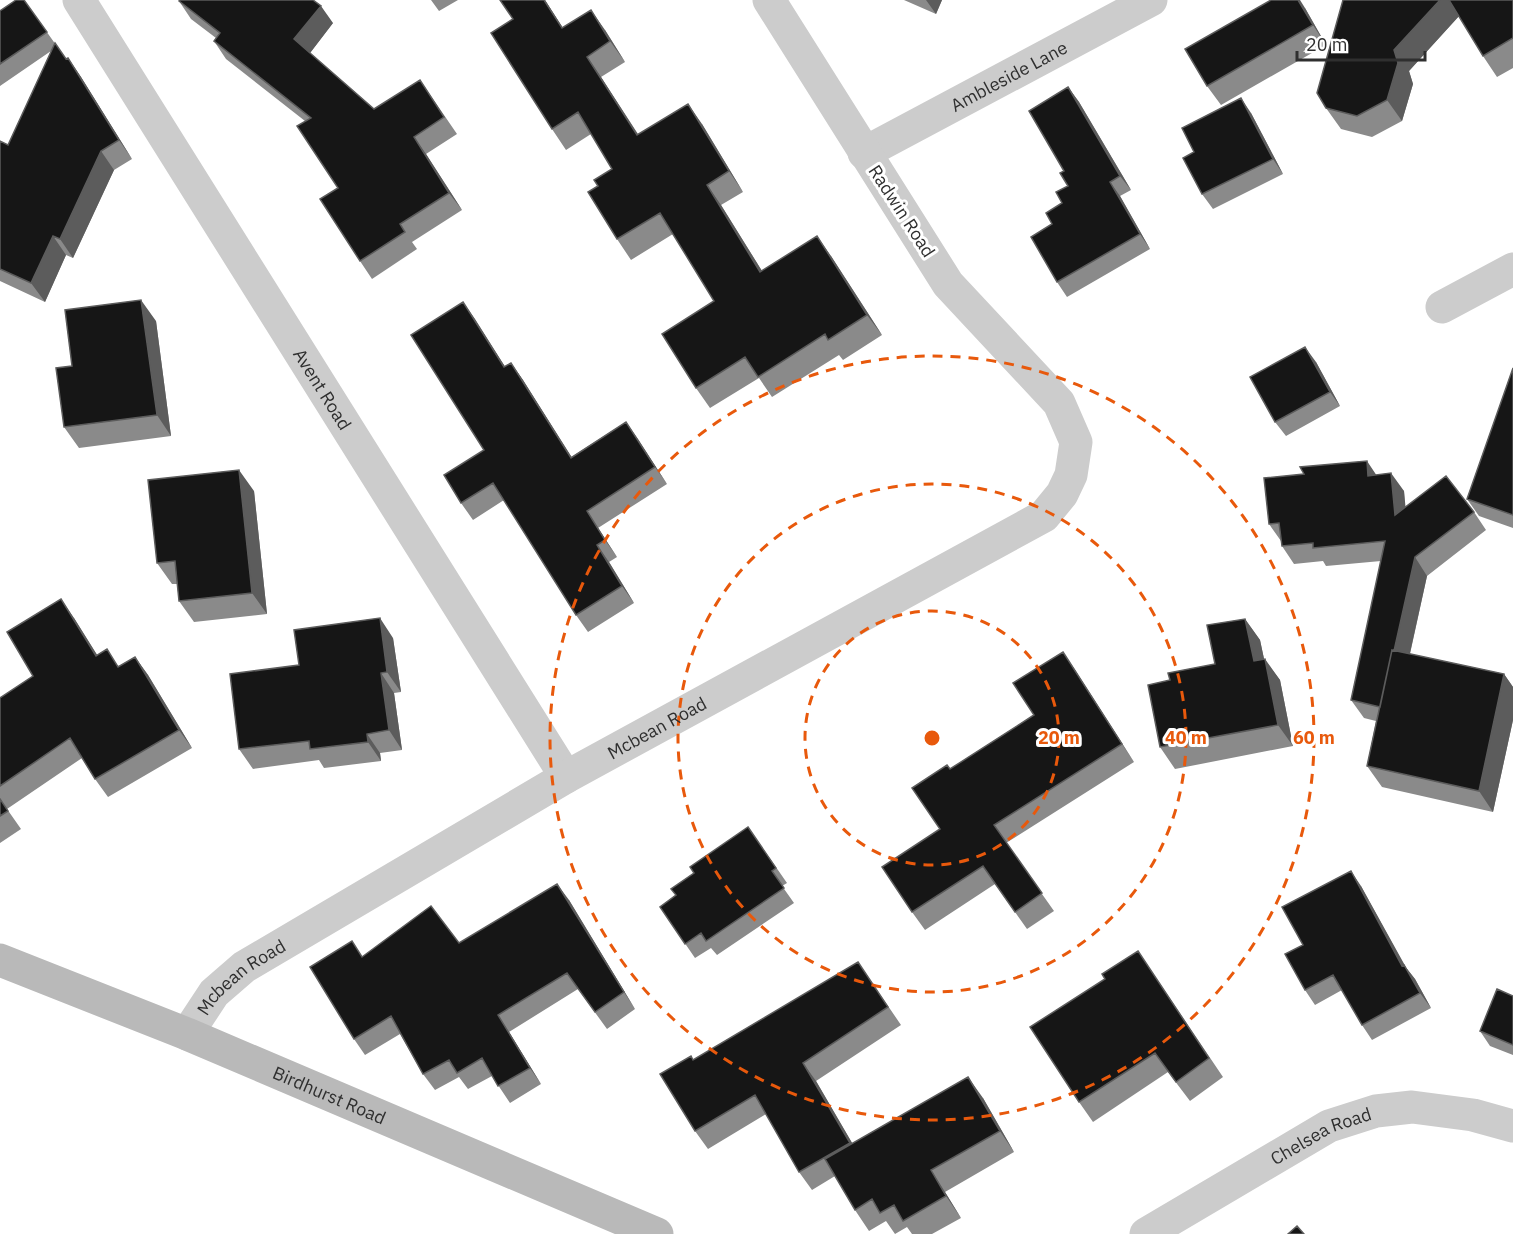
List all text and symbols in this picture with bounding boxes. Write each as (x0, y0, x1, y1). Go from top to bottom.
scale bar (1297, 24, 1424, 62)
text: 20 m (1306, 33, 1348, 56)
street label: Ambleside Lane (946, 35, 1071, 116)
street label: Radwin Road (864, 160, 940, 262)
street label: Avent Road (289, 344, 357, 434)
street label: Mcbean Road (603, 691, 710, 764)
text: 20 m (1038, 726, 1080, 749)
text: 40 m (1165, 726, 1207, 749)
text: 60 m (1293, 726, 1335, 749)
centre of rings (922, 728, 942, 748)
street label: Mcbean Road (191, 934, 289, 1019)
street label: Birdhurst Road (269, 1060, 390, 1129)
street label: Chelsea Road (1266, 1102, 1374, 1170)

